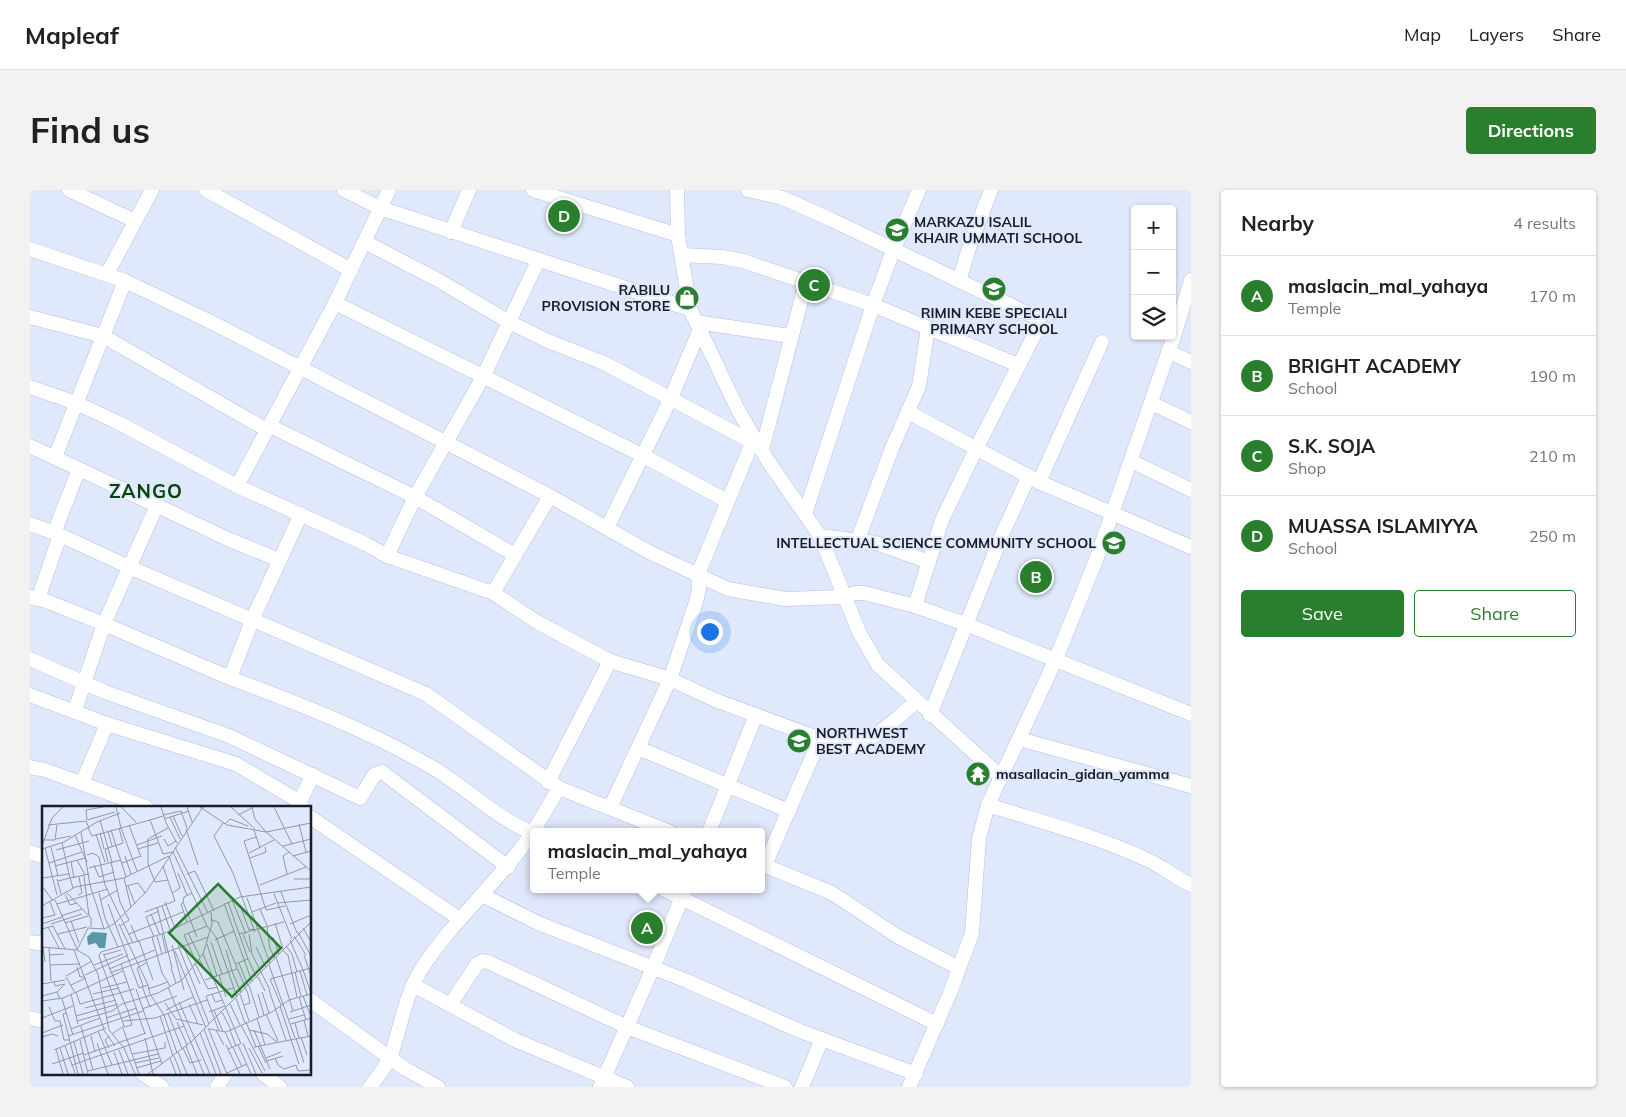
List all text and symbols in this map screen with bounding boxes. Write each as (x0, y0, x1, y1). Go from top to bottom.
text: Mapleaf (25, 20, 119, 50)
text: Map (1404, 23, 1441, 46)
text: Layers (1469, 23, 1524, 46)
text: Share (1552, 23, 1601, 46)
button: Directions (1466, 107, 1596, 154)
text: Find us (30, 108, 150, 152)
pin: D (548, 197, 580, 235)
map controls (1131, 205, 1176, 340)
button: + (1131, 205, 1176, 250)
text: Nearby (1241, 210, 1314, 236)
place label: MARKAZU ISALIL KHAIR UMMATI SCHOOL (914, 213, 1082, 247)
text: 4 results (1513, 213, 1576, 233)
school or university icon: MARKAZU ISALIL KHAIR UMMATI SCHOOL (884, 217, 910, 243)
button: − (1131, 250, 1176, 295)
pin: C (798, 266, 830, 304)
text: maslacin_mal_yahaya (1288, 274, 1488, 298)
school or university icon: RIMIN KEBE SPECIALI PRIMARY SCHOOL (981, 276, 1007, 302)
place label: RABILU PROVISION STORE (542, 281, 670, 315)
shop icon: RABILU PROVISION STORE (674, 285, 700, 311)
text: A (1251, 286, 1263, 306)
text: 170 m (1529, 286, 1576, 306)
button: layers (1131, 295, 1176, 340)
text: Temple (1288, 298, 1341, 318)
place label: RIMIN KEBE SPECIALI PRIMARY SCHOOL (921, 304, 1067, 338)
text: BRIGHT ACADEMY (1288, 354, 1461, 378)
text: B (1251, 366, 1263, 386)
text: 190 m (1529, 366, 1576, 386)
text: School (1288, 378, 1337, 398)
text: S.K. SOJA (1288, 434, 1375, 458)
text: C (1252, 446, 1262, 466)
text: 210 m (1529, 446, 1576, 466)
text: Shop (1288, 458, 1326, 478)
district label: ZANGO (109, 479, 183, 503)
text: MUASSA ISLAMIYYA (1288, 514, 1478, 538)
text: D (1251, 526, 1263, 546)
text: 250 m (1529, 526, 1576, 546)
school or university icon: INTELLECTUAL SCIENCE COMMUNITY SCHOOL (1101, 530, 1127, 556)
place label: INTELLECTUAL SCIENCE COMMUNITY SCHOOL (776, 534, 1096, 552)
text: School (1288, 538, 1337, 558)
pin: B (1020, 558, 1052, 596)
button: Save (1241, 590, 1404, 637)
button: Share (1414, 590, 1576, 637)
your location (697, 619, 723, 645)
place label: NORTHWEST BEST ACADEMY (816, 724, 927, 758)
school or university icon: NORTHWEST BEST ACADEMY (786, 728, 812, 754)
temple icon: masallacin_gidan_yamma (965, 761, 991, 787)
place label: masallacin_gidan_yamma (996, 765, 1169, 783)
inset map (42, 806, 311, 1074)
popup (530, 828, 765, 893)
text: maslacin_mal_yahaya (547, 839, 748, 863)
text: Temple (547, 863, 601, 883)
pin: A (631, 909, 663, 947)

